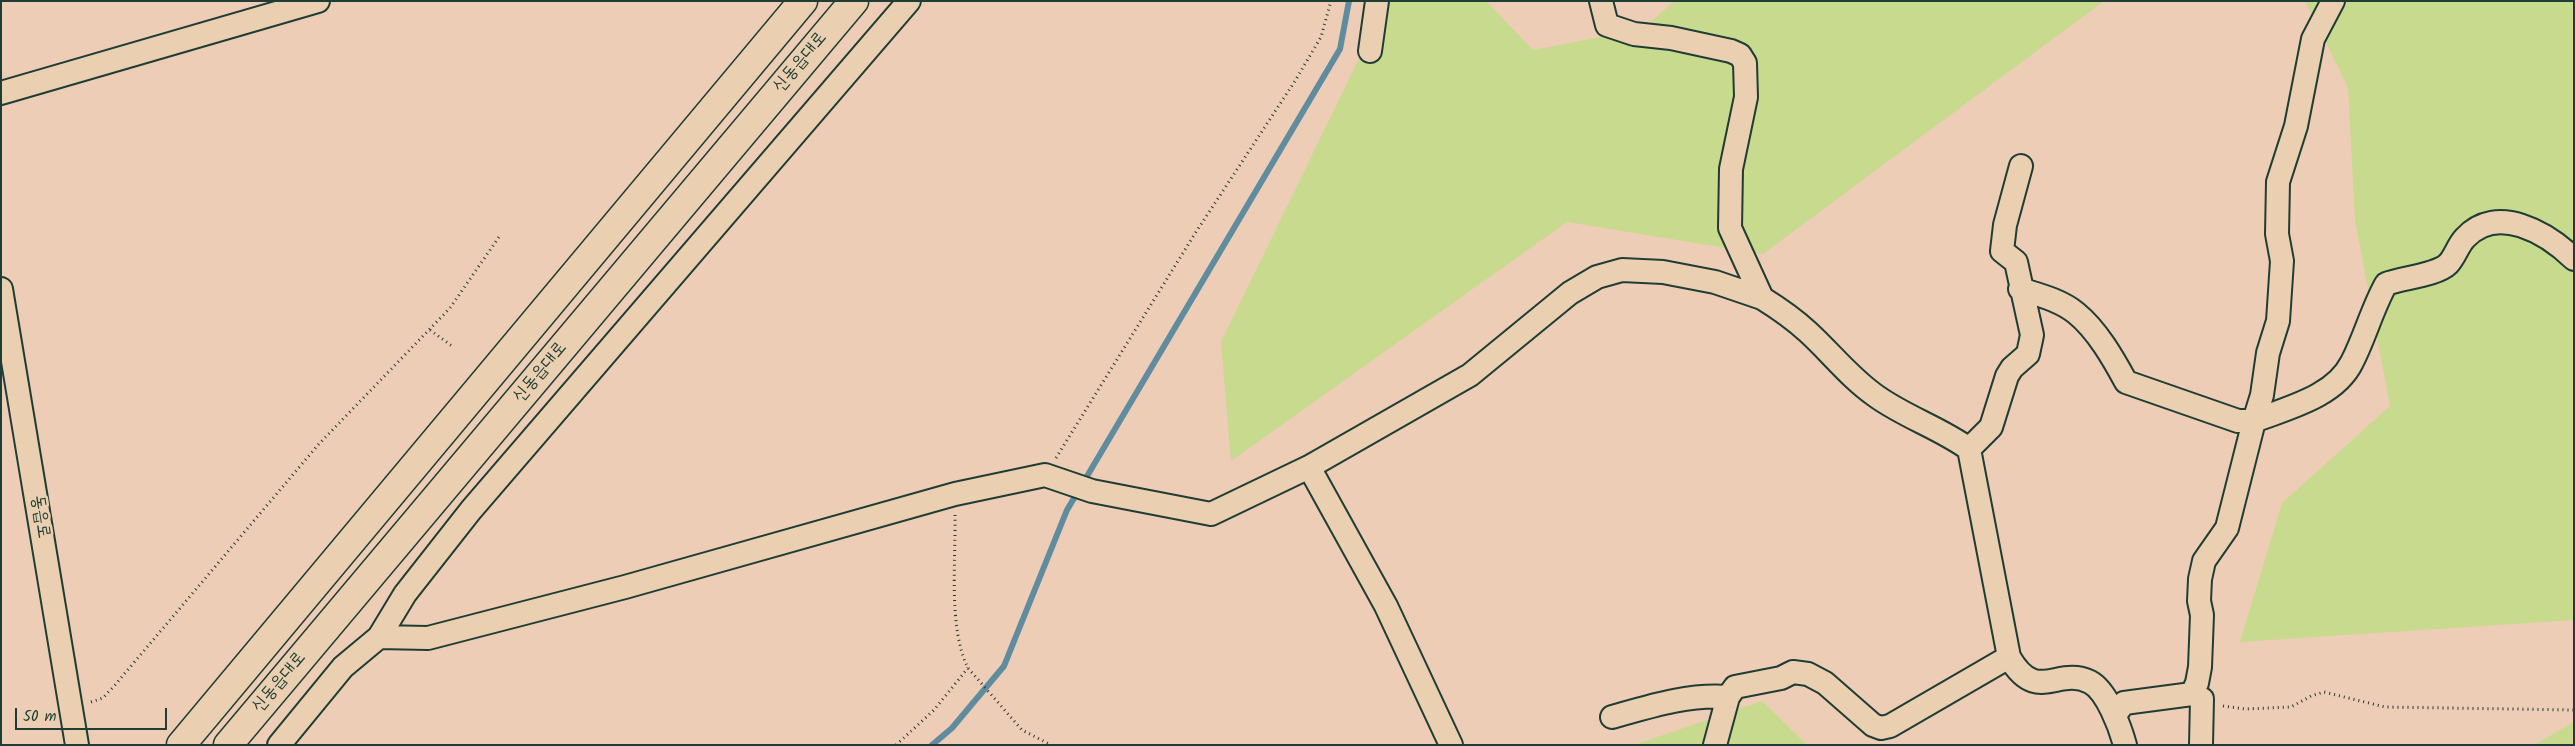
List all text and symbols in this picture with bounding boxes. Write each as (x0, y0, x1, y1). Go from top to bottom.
street label: 신동읍대로 (769, 28, 833, 98)
street label: 신동읍대로 (509, 338, 573, 408)
street label: 동읍로 (25, 494, 53, 540)
street label: 신동읍대로 (248, 648, 312, 718)
scale bar (18, 698, 170, 730)
text: 50 m (23, 705, 57, 729)

